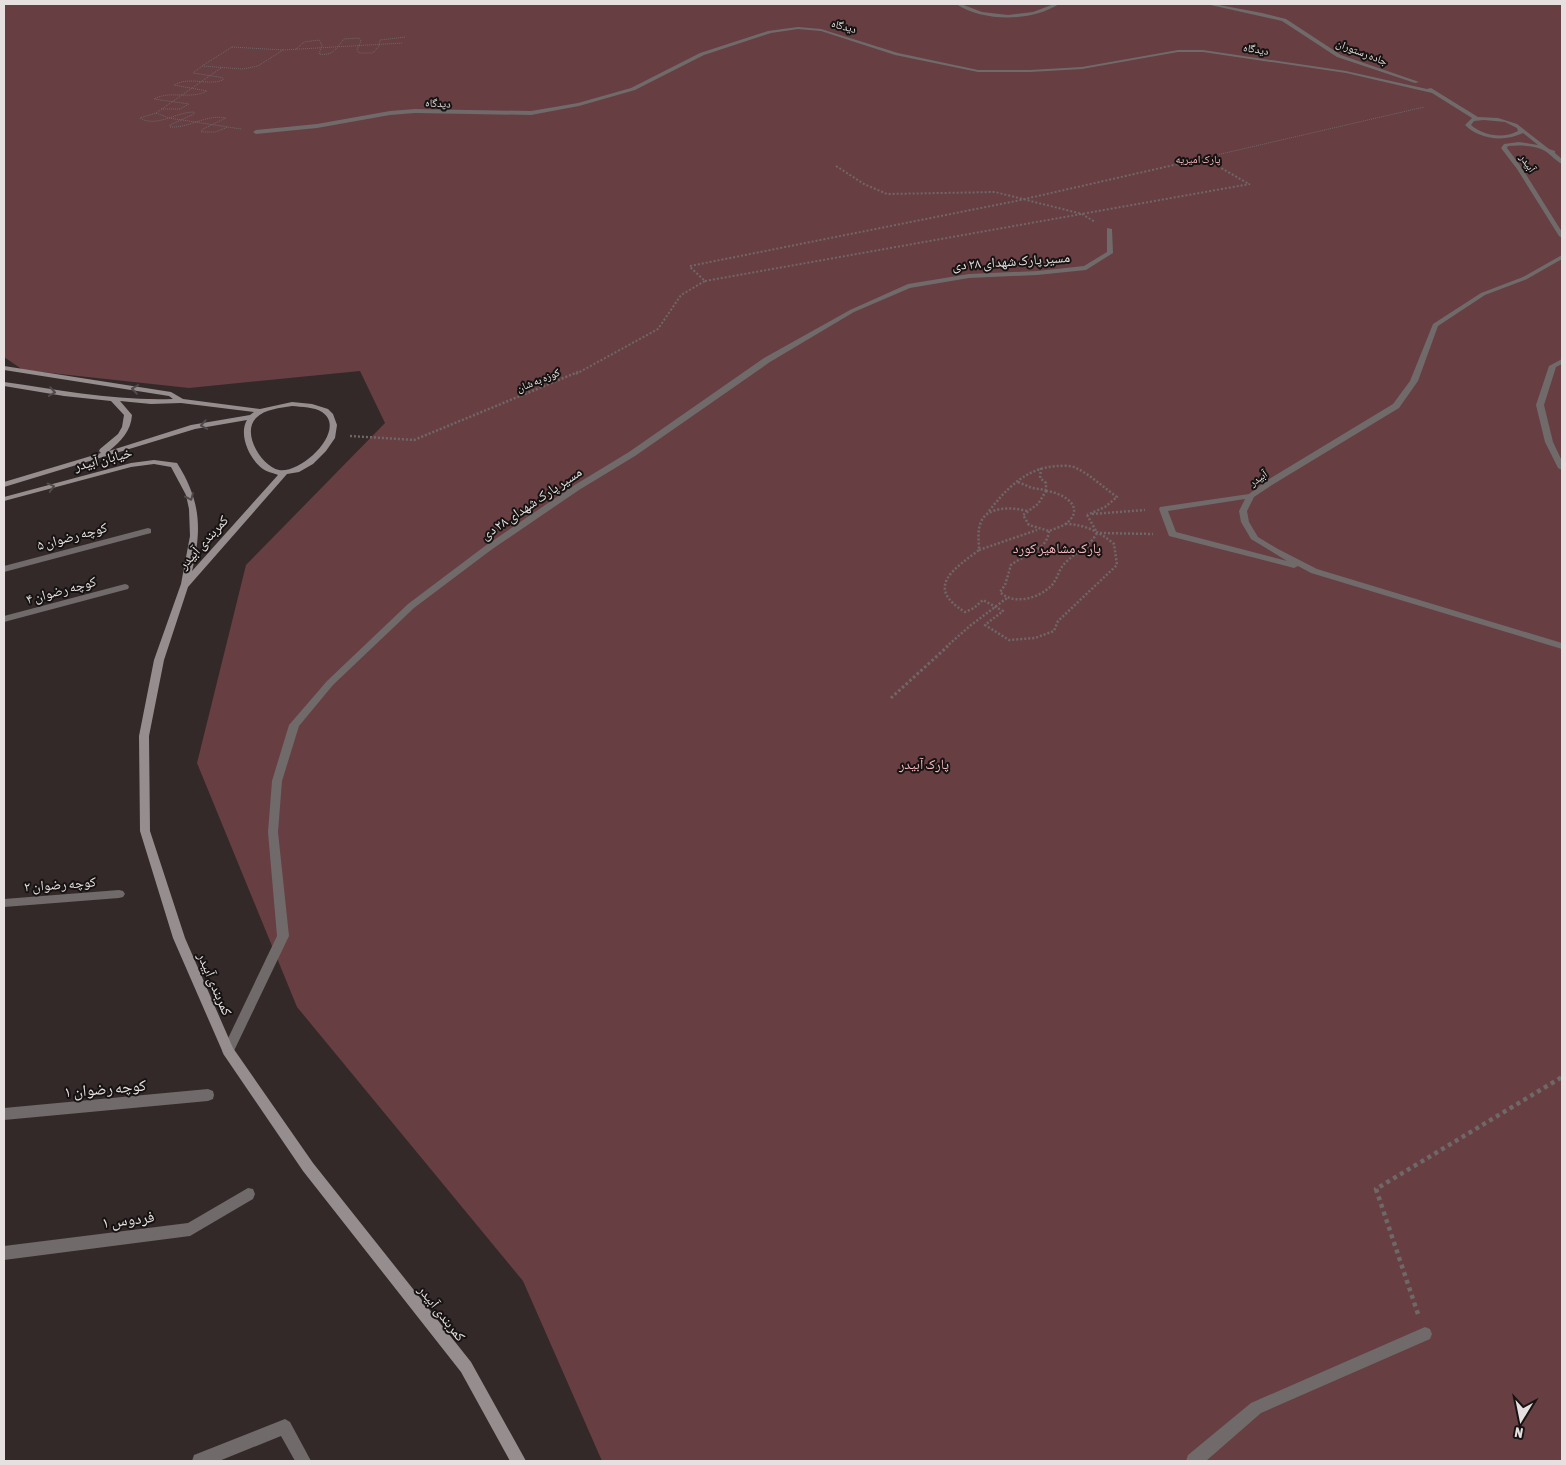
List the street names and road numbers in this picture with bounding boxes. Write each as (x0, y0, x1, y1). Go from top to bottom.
street label: دیدگاه (830, 17, 858, 35)
street label: جاده رستوران (1334, 37, 1389, 68)
street label: دیدگاه (1242, 41, 1270, 57)
street label: دیدگاه (425, 96, 451, 110)
street label: آبیدر (1517, 151, 1538, 175)
street label: مسیر پارک شهدای ۲۸ دی (952, 249, 1071, 274)
street label: کوزه به شان (514, 366, 562, 395)
street label: خیابان آبیدر (71, 444, 134, 475)
street label: مسیر پارک شهدای ۲۸ دی (478, 463, 585, 544)
street label: آبیدر (1246, 468, 1270, 489)
street label: کمربندی آبیدر (174, 512, 232, 574)
street label: کوچه رضوان ۵ (35, 519, 109, 554)
street label: کوچه رضوان ۴ (24, 573, 98, 608)
street label: کوچه رضوان ۲ (23, 873, 97, 895)
street label: کمربندی آبیدر (193, 949, 235, 1018)
street label: کوچه رضوان ۱ (63, 1075, 147, 1103)
street label: فردوس ۱ (101, 1207, 156, 1233)
street label: کمربندی آبیدر (414, 1281, 469, 1345)

